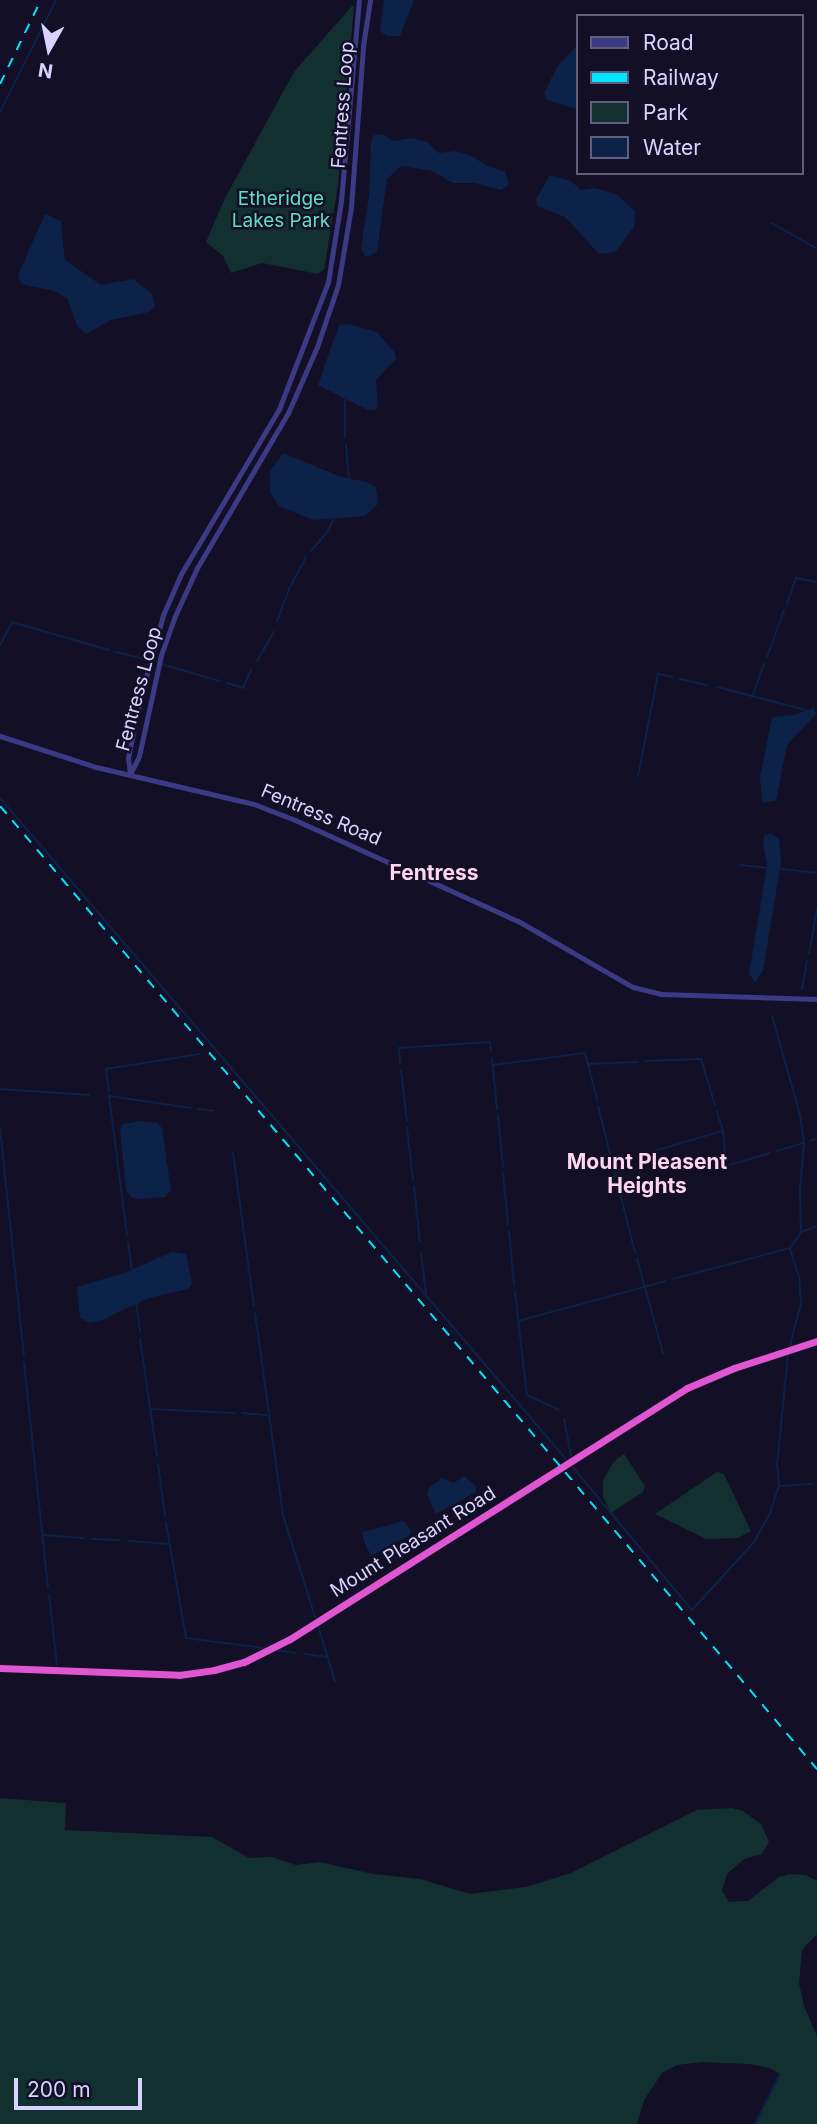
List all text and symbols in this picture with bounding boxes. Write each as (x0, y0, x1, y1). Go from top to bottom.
north arrow (14, 14, 84, 84)
legend (576, 14, 803, 175)
text: Road (643, 30, 694, 55)
street label: Fentress Loop (327, 41, 359, 169)
text: N (37, 58, 55, 83)
text: Railway (643, 65, 719, 90)
text: Park (643, 100, 688, 125)
text: Water (643, 135, 701, 160)
park label: Etheridge Lakes Park (232, 188, 330, 232)
street label: Fentress Loop (111, 624, 167, 754)
street label: Fentress Road (258, 779, 384, 851)
district label: Fentress (389, 860, 479, 886)
district label: Mount Pleasent Heights (567, 1149, 727, 1199)
street label: Mount Pleasant Road (326, 1482, 500, 1602)
scale bar (18, 2064, 145, 2108)
text: 200 m (27, 2077, 91, 2102)

